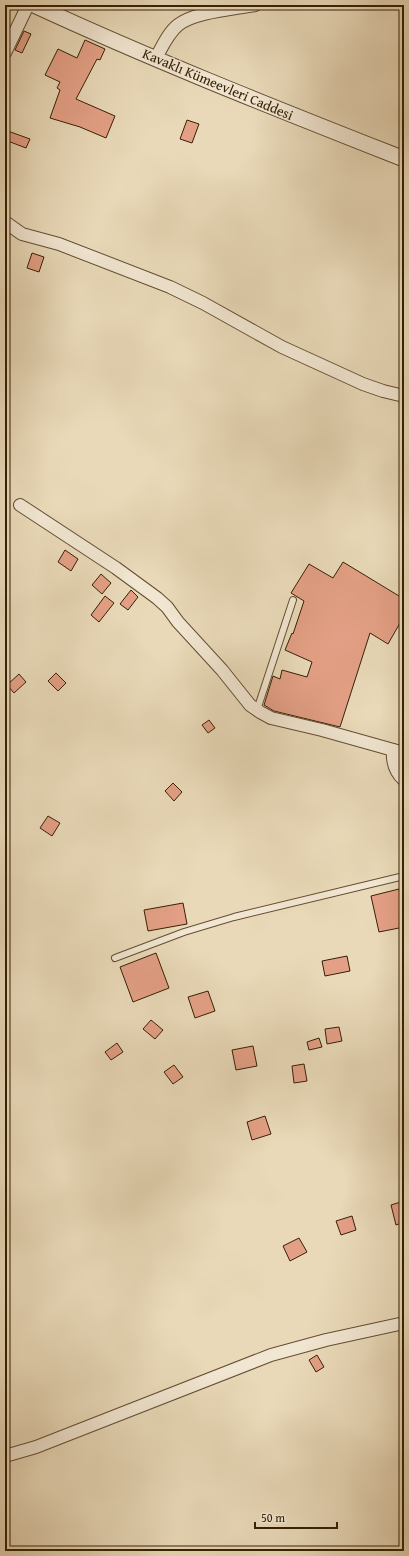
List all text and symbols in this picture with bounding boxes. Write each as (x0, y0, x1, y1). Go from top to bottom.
street label: Kavaklı Kümeevleri Caddesi (140, 43, 297, 125)
scale bar (255, 1504, 337, 1530)
text: 50 m (261, 1509, 285, 1526)

